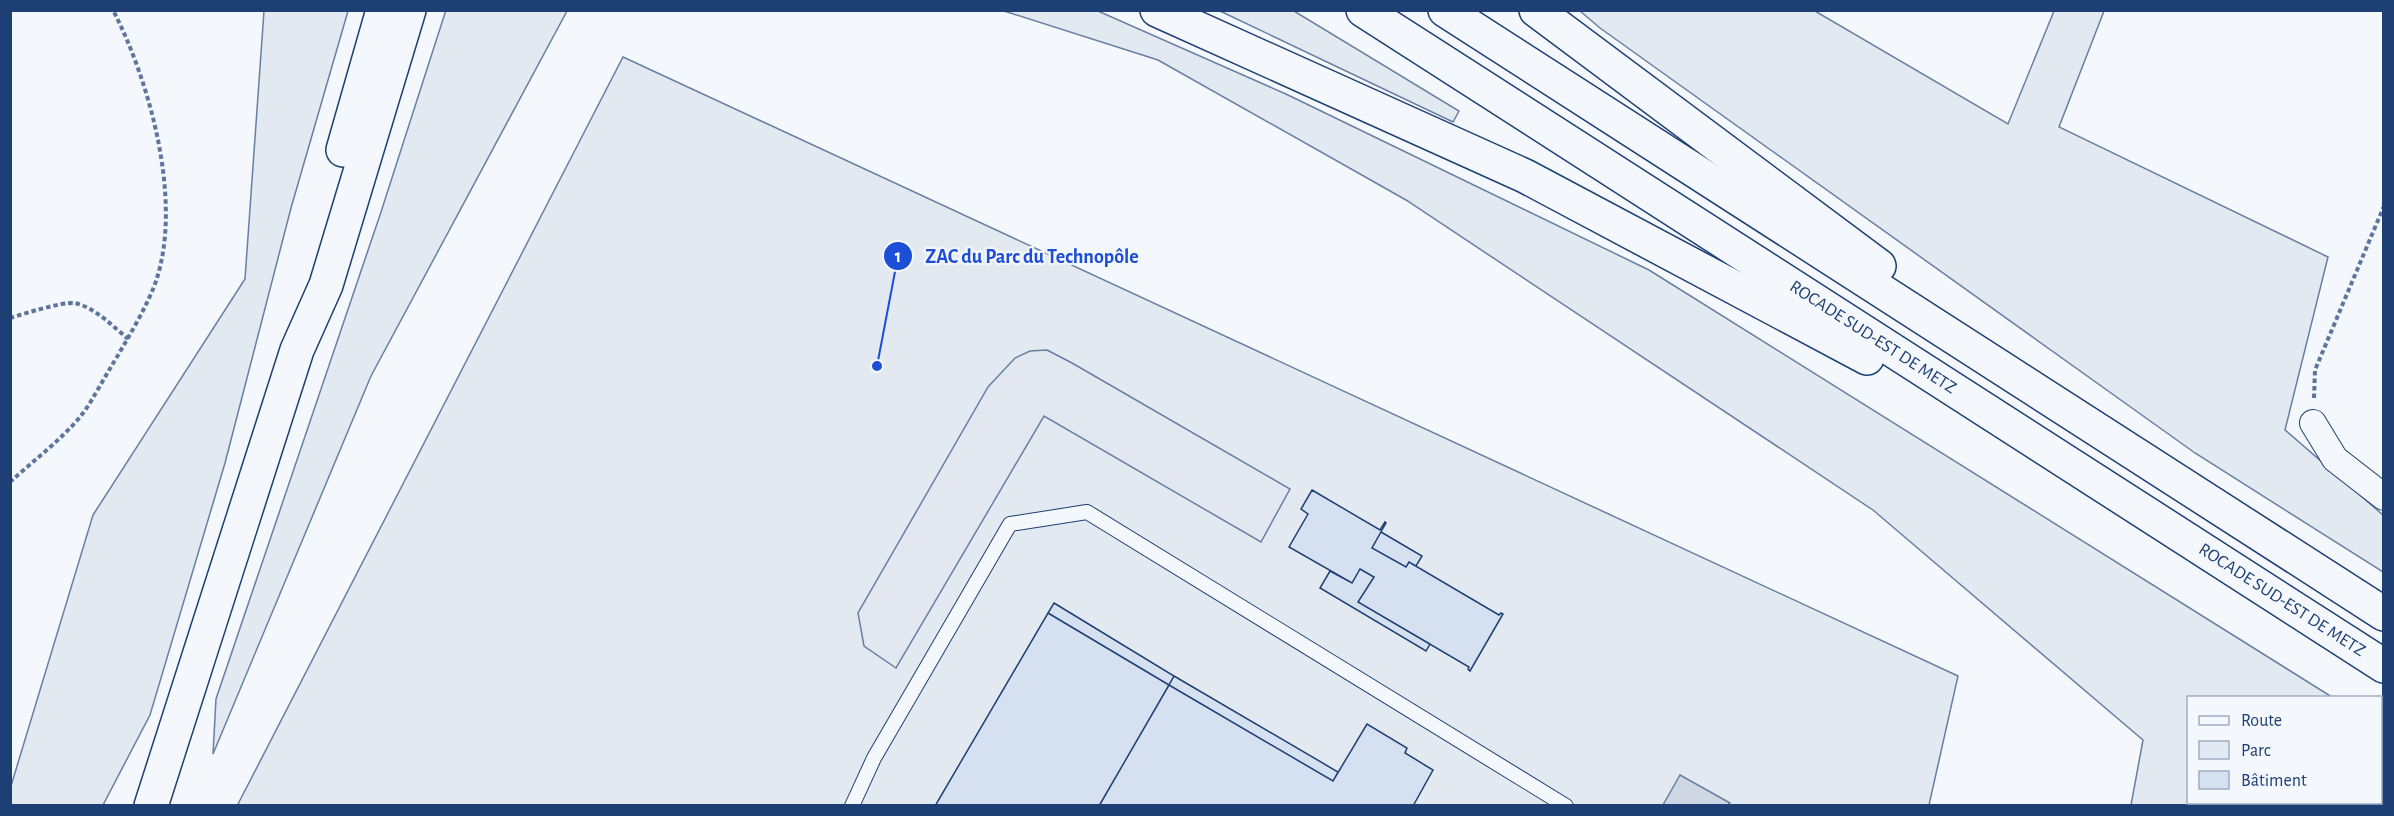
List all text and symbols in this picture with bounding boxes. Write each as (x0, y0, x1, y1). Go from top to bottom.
callout: ZAC du Parc du Technopôle (883, 237, 1150, 275)
text: ZAC du Parc du Technopôle (925, 247, 1139, 267)
text: 1 (895, 248, 901, 266)
street label: ROCADE SUD-EST DE METZ (1786, 278, 1959, 398)
street label: ROCADE SUD-EST DE METZ (2195, 540, 2368, 660)
legend (2187, 696, 2382, 804)
text: Route (2241, 712, 2282, 730)
text: Parc (2241, 742, 2271, 760)
text: Bâtiment (2241, 772, 2307, 790)

